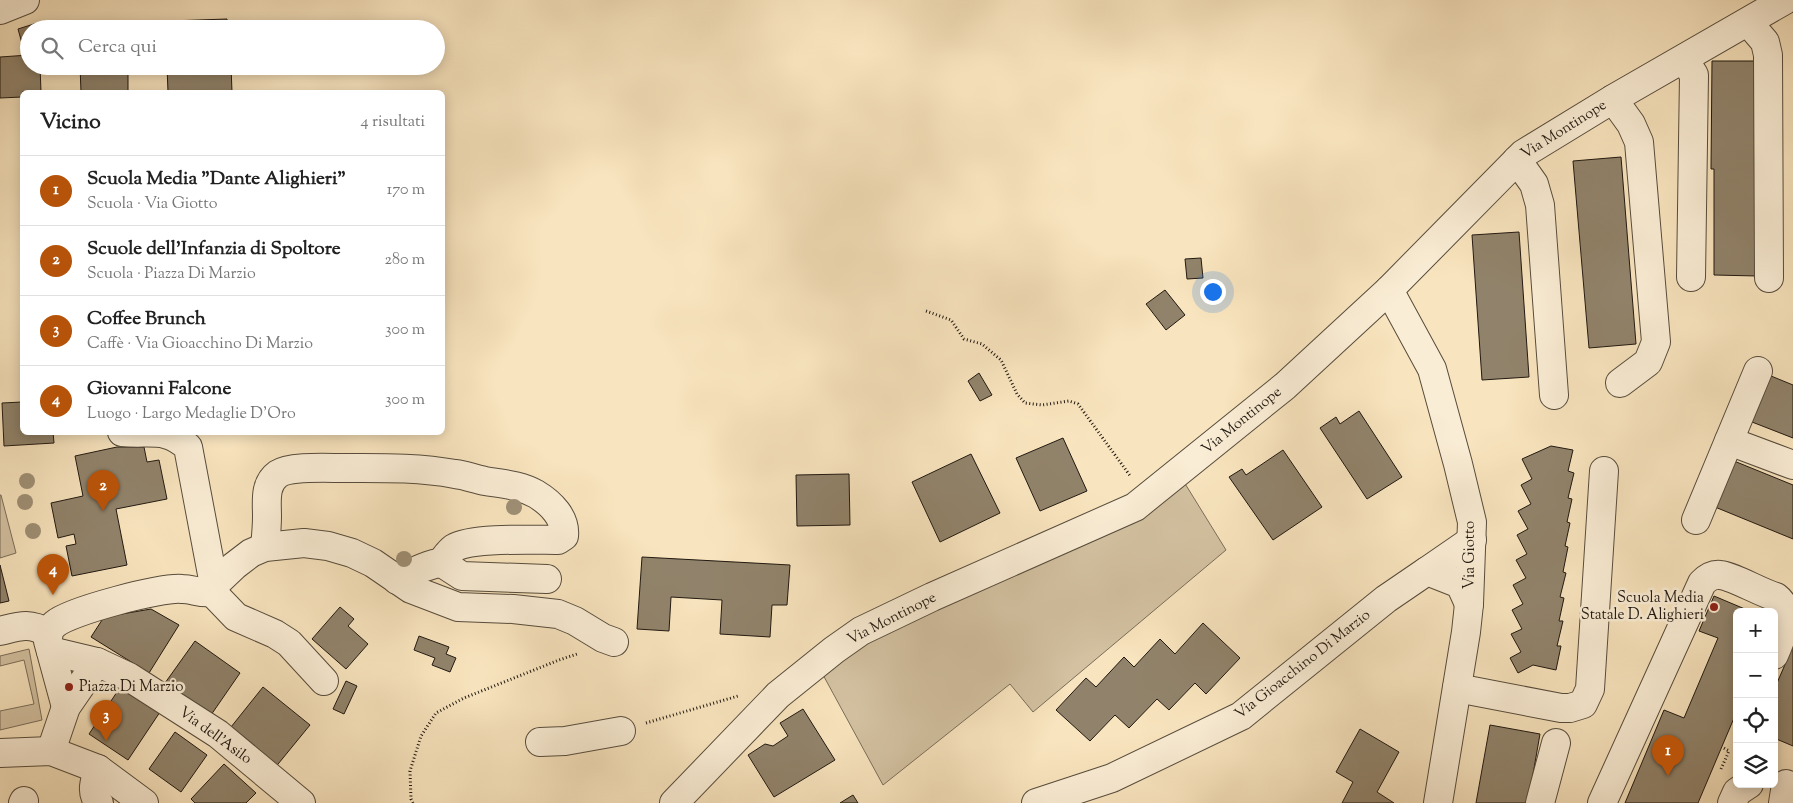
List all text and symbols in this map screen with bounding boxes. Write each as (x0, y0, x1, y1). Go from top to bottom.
search box (20, 20, 445, 75)
icon: search (38, 34, 66, 62)
text: Cerca qui (78, 34, 157, 61)
street label: Via Montinope (1517, 95, 1611, 165)
text: Vicino (40, 108, 101, 138)
text: 4 risultati (360, 111, 425, 134)
text: Scuola Media "Dante Alighieri" (87, 166, 346, 193)
text: 1 (53, 179, 59, 202)
text: 170 m (387, 179, 425, 202)
text: Scuola · Via Giotto (87, 193, 218, 216)
text: Scuole dell'Infanzia di Spoltore (87, 236, 341, 263)
text: 2 (52, 249, 60, 272)
text: 280 m (384, 249, 425, 272)
text: Scuola · Piazza Di Marzio (87, 263, 256, 286)
your location (1200, 279, 1226, 305)
text: Coffee Brunch (87, 306, 206, 333)
text: 3 (53, 319, 59, 342)
text: 300 m (385, 319, 425, 342)
text: Caffè · Via Gioacchino Di Marzio (87, 333, 313, 356)
text: Giovanni Falcone (87, 376, 231, 403)
street label: Via Montinope (1197, 382, 1287, 460)
text: 4 (52, 389, 60, 412)
text: 300 m (385, 389, 425, 412)
text: Luogo · Largo Medaglie D'Oro (87, 403, 296, 426)
pin: 2 (87, 470, 119, 511)
street label: Via Giotto (1460, 521, 1481, 589)
pin: 4 (37, 554, 69, 595)
street label: Via Montinope (844, 587, 940, 650)
place label: Scuola Media Statale D. Alighieri (1581, 588, 1704, 626)
marker: Scuola Media Statale D. Alighieri (1708, 601, 1720, 613)
street label: Via Gioacchino Di Marzio (1231, 605, 1375, 725)
map controls (1733, 608, 1778, 788)
button: + (1733, 608, 1778, 653)
button: − (1733, 653, 1778, 698)
place label: Piazza Di Marzio (79, 677, 183, 698)
marker: Piazza Di Marzio (63, 681, 75, 693)
button: locate (1733, 698, 1778, 743)
pin: 3 (90, 700, 122, 741)
street label: Via dell'Asilo (174, 702, 256, 770)
pin: 1 (1652, 735, 1684, 776)
button: layers (1733, 743, 1778, 788)

